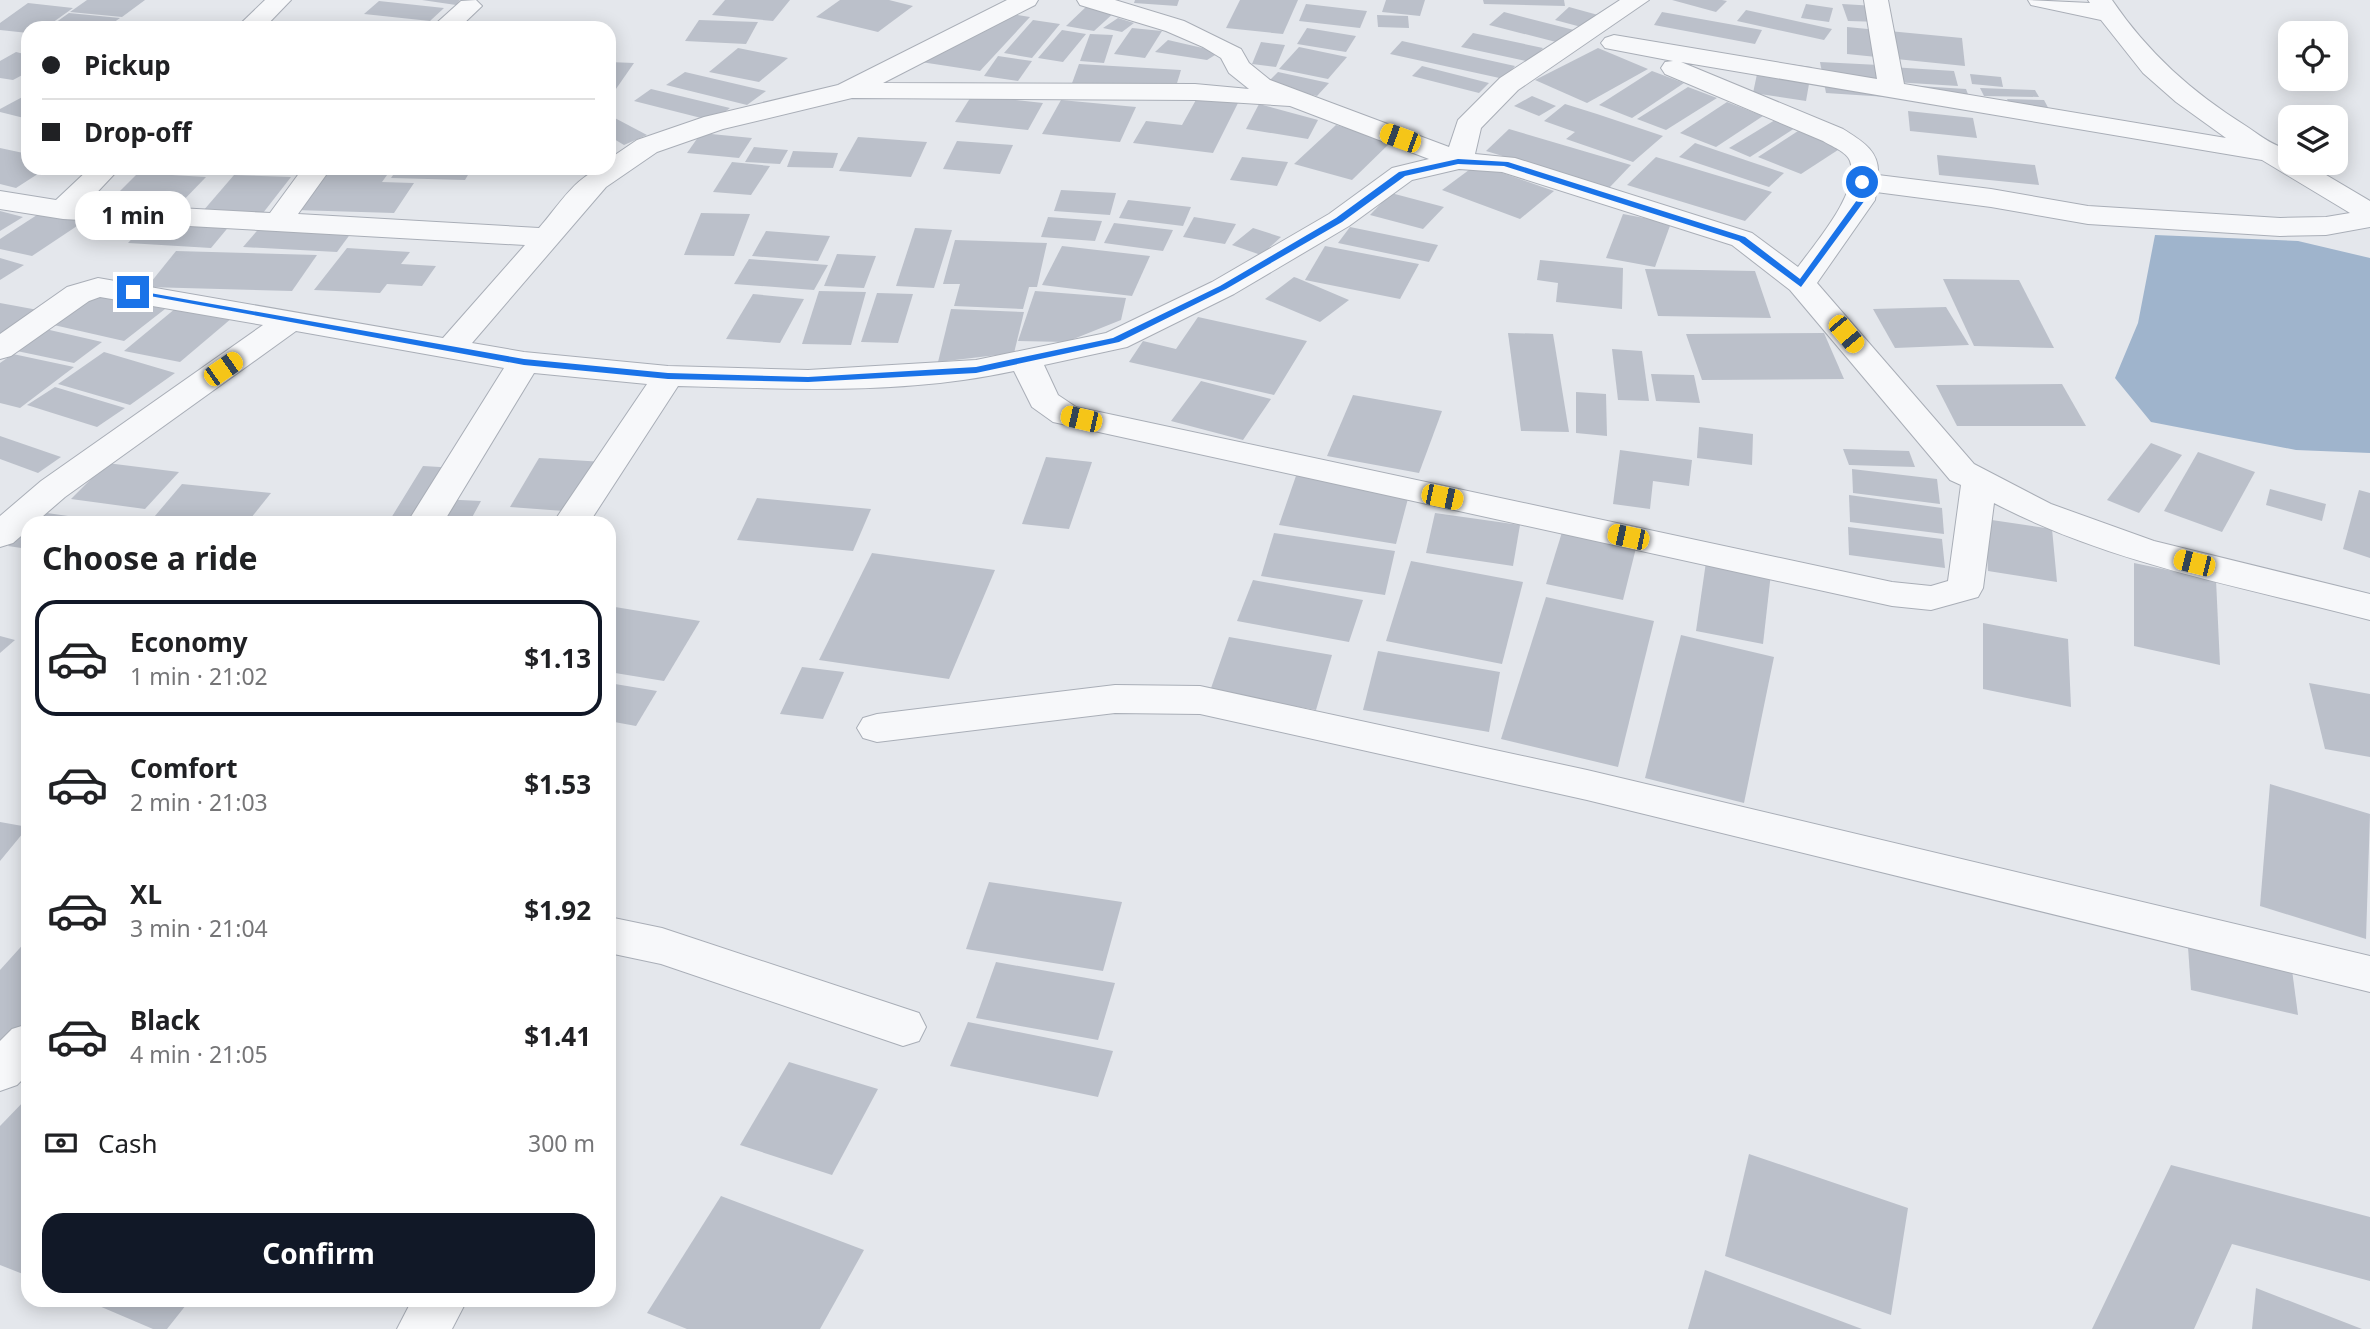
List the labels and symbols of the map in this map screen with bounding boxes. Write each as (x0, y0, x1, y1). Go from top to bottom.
car (1377, 121, 1424, 155)
route start (1846, 166, 1878, 198)
callout: 1 min (75, 190, 191, 240)
route end (117, 276, 149, 308)
car (1825, 311, 1868, 357)
car (200, 348, 247, 390)
car (1059, 404, 1104, 434)
car (1420, 482, 1465, 512)
car (1606, 522, 1651, 552)
car (2172, 548, 2217, 578)

